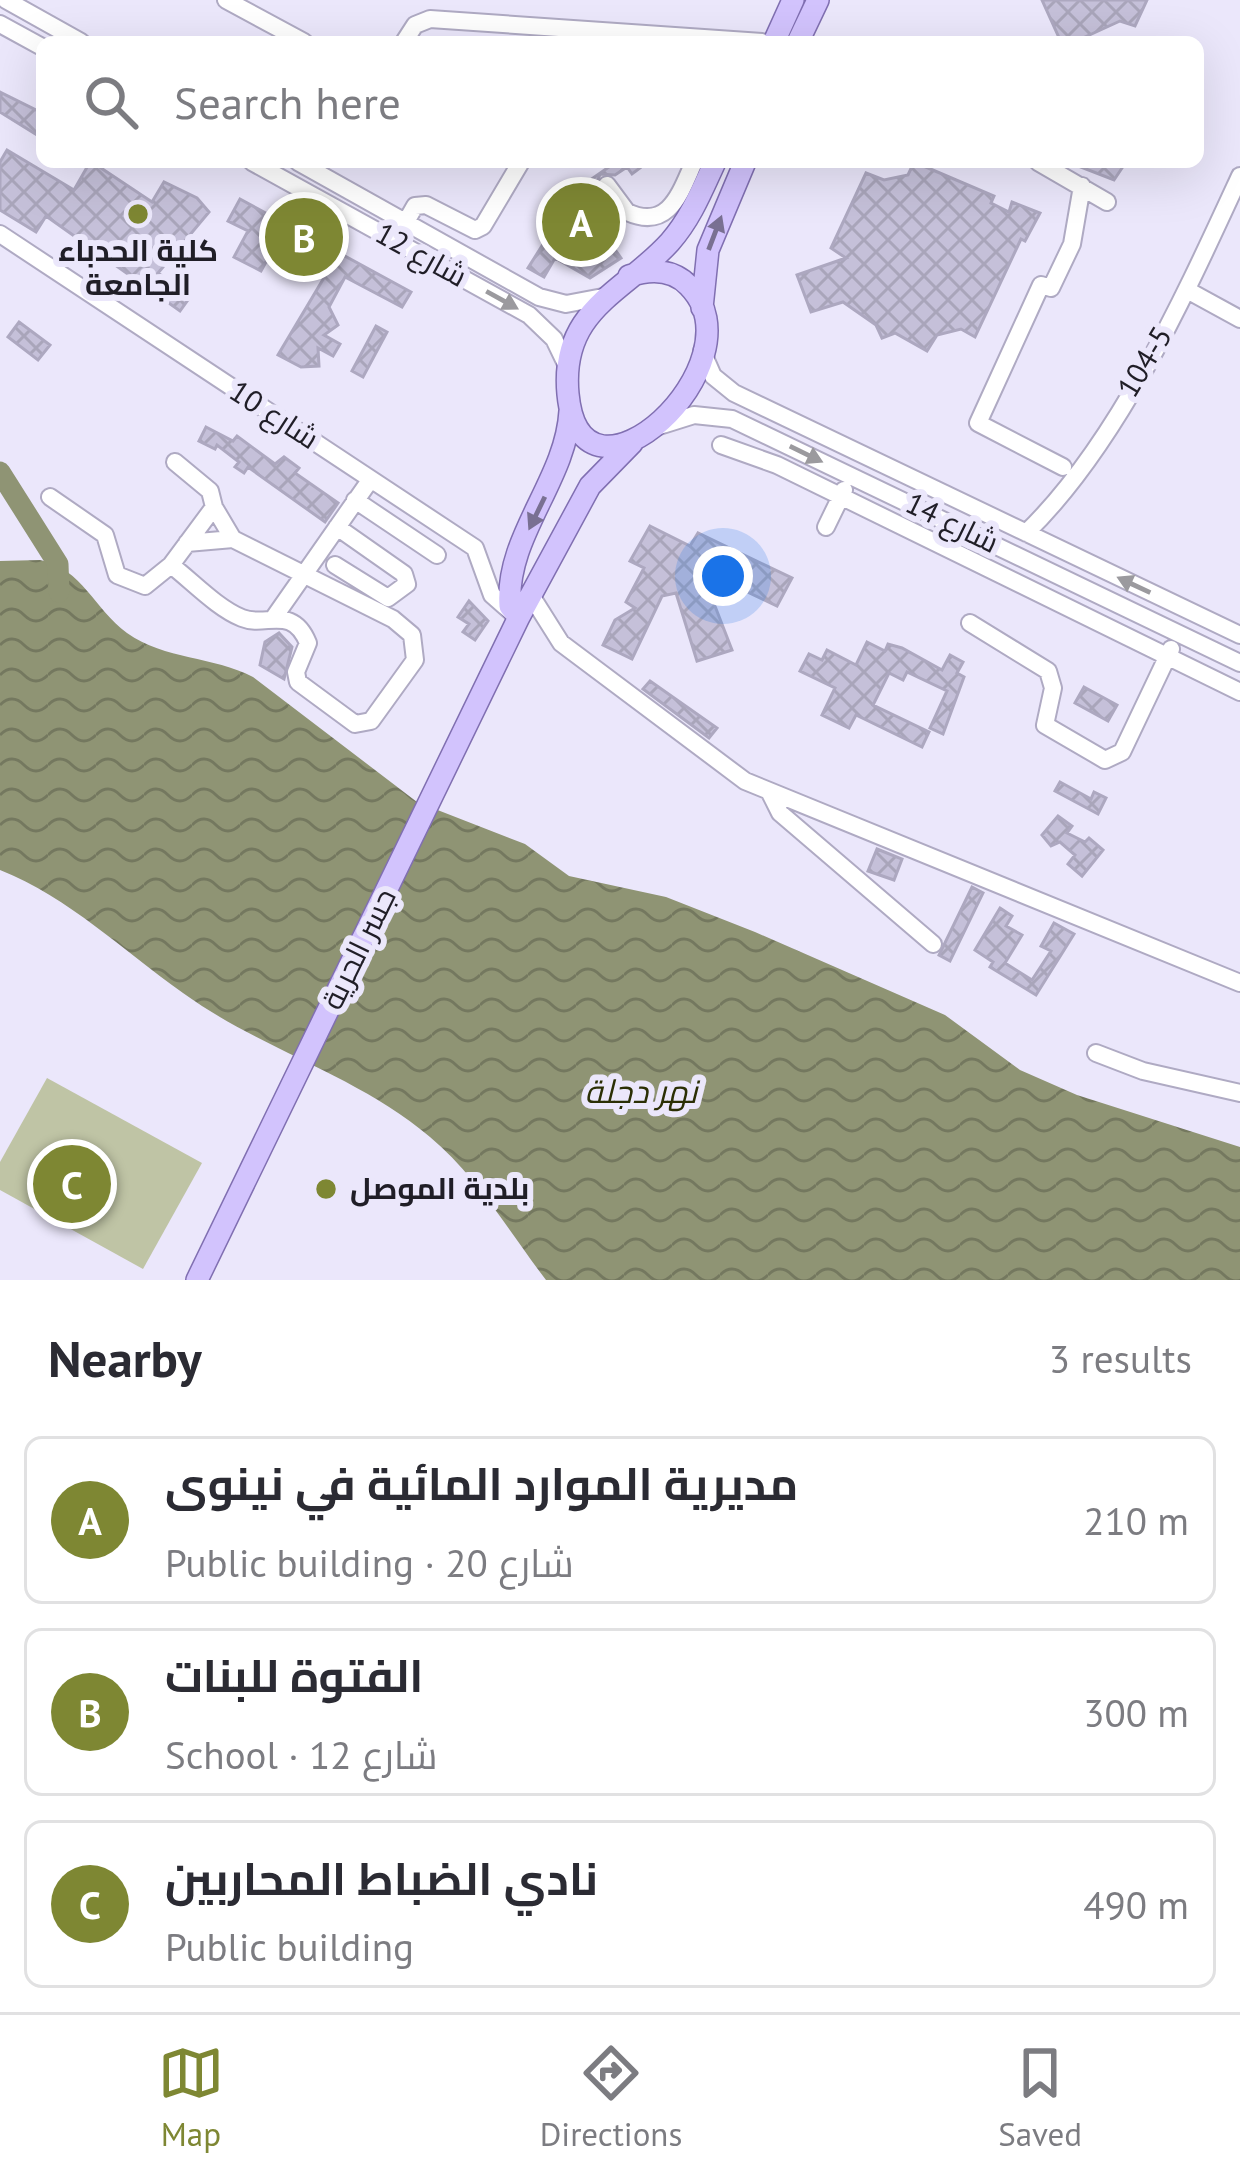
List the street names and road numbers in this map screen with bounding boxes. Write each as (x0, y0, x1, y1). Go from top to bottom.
street label: شارع 12 (368, 213, 474, 296)
street label: 104-5 (1107, 319, 1180, 404)
street label: شارع 10 (222, 370, 327, 459)
street label: شارع 14 (899, 482, 1006, 563)
street label: جسر الحرية (312, 881, 404, 1015)

